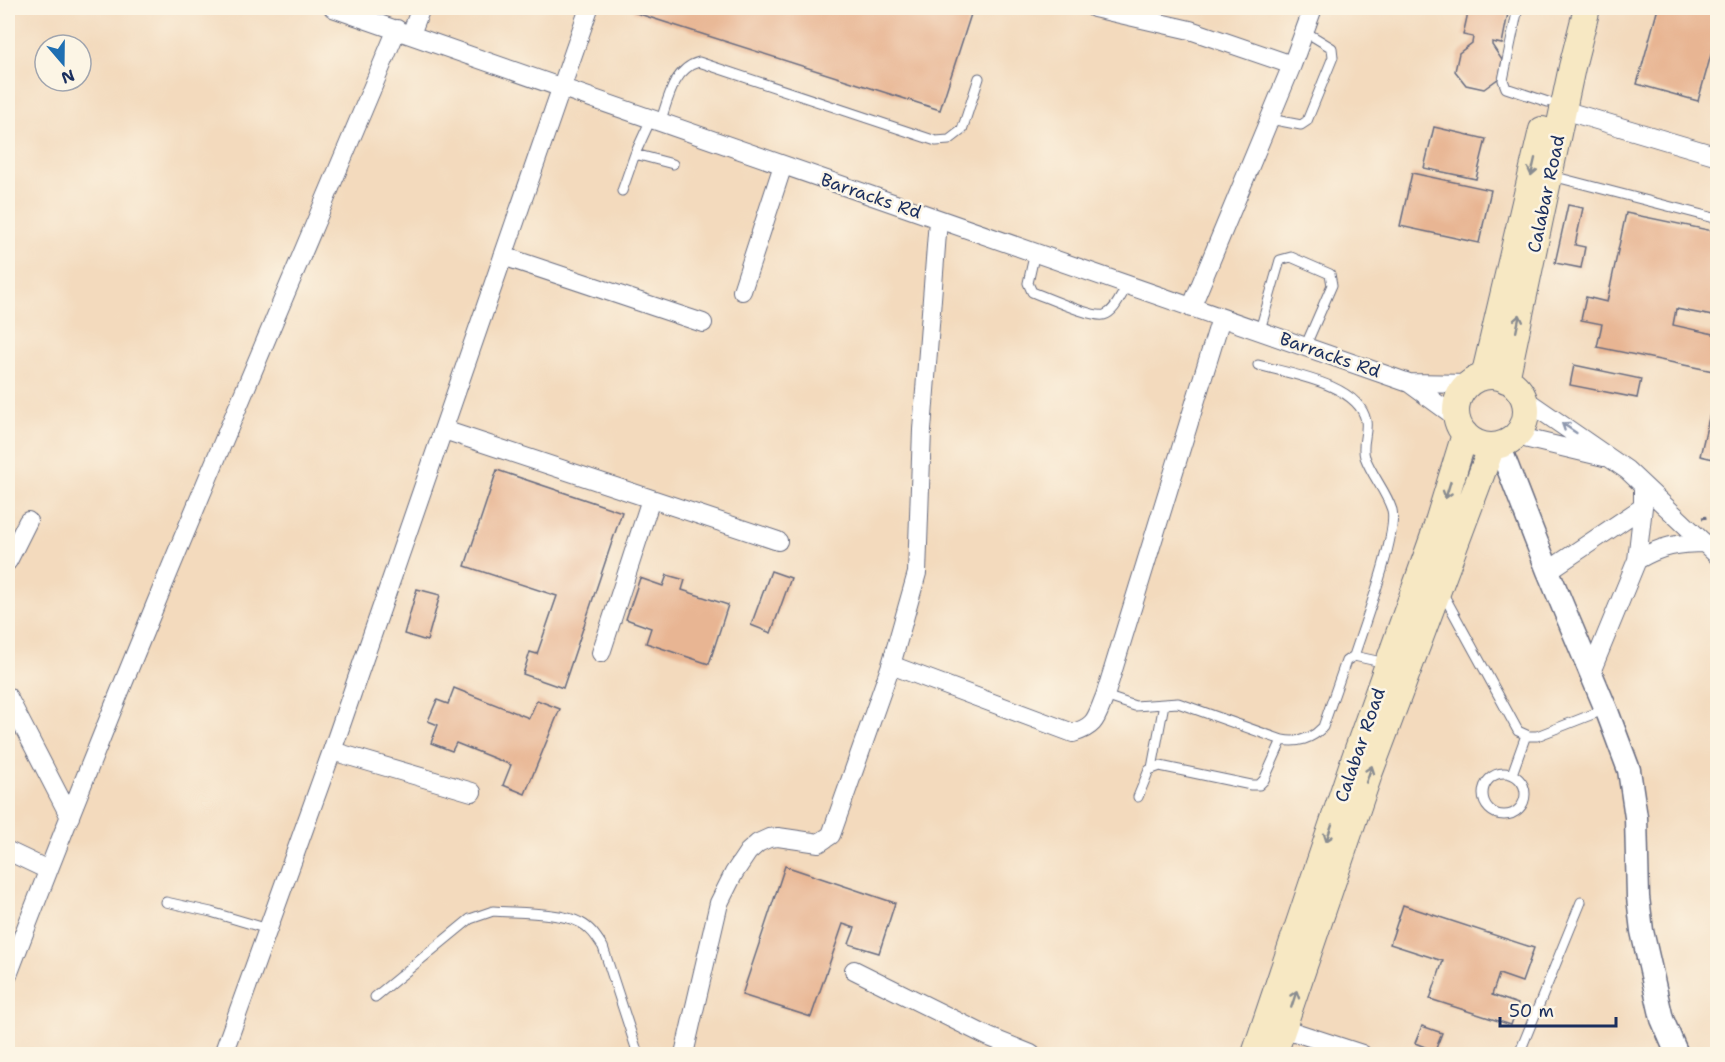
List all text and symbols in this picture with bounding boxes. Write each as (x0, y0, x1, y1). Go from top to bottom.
north arrow (33, 33, 93, 93)
text: N (58, 65, 78, 89)
street label: Calabar Road (1522, 133, 1570, 255)
one-way arrow (1527, 157, 1539, 176)
street label: Barracks Rd (817, 168, 925, 224)
one-way arrow (1513, 314, 1525, 333)
street label: Barracks Rd (1276, 327, 1384, 383)
one-way arrow (1560, 422, 1577, 435)
one-way arrow (1442, 480, 1453, 499)
street label: Calabar Road (1329, 684, 1391, 806)
one-way arrow (1364, 765, 1375, 784)
one-way arrow (1323, 823, 1334, 842)
one-way arrow (1289, 990, 1300, 1009)
scale bar (1500, 990, 1616, 1028)
text: 50 m (1509, 999, 1554, 1023)

